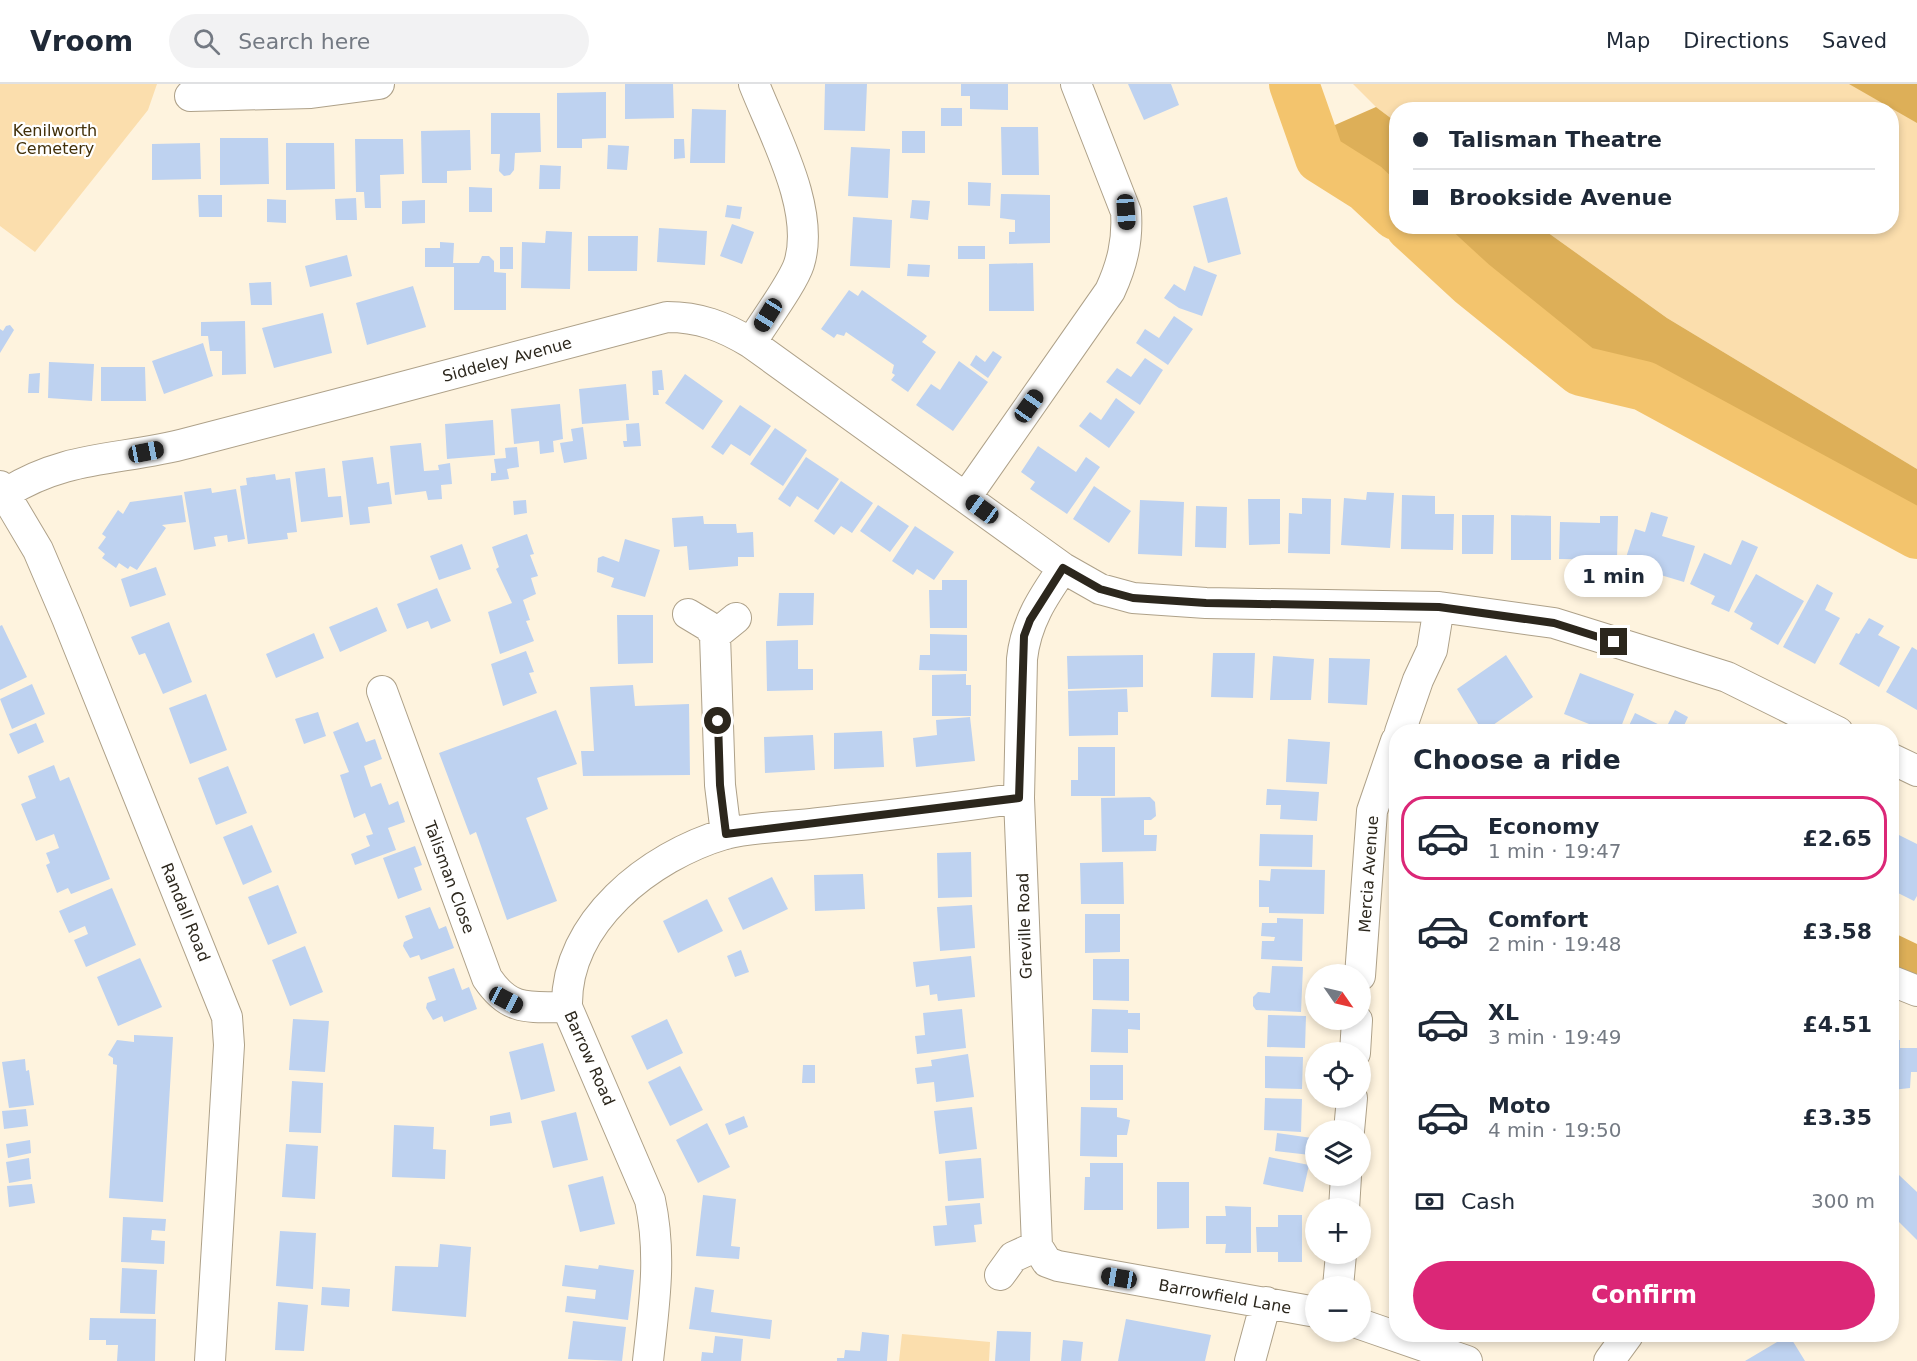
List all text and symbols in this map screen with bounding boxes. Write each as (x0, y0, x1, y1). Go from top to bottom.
search box (169, 14, 589, 68)
text: Vroom (30, 25, 133, 58)
icon: search (190, 25, 223, 58)
text: Search here (238, 29, 370, 54)
text: Map (1606, 29, 1650, 53)
text: Directions (1683, 29, 1789, 53)
text: Saved (1822, 29, 1887, 53)
park label: Kenilworth Cemetery (13, 121, 97, 158)
text: Talisman Theatre (1449, 127, 1662, 152)
text: Brookside Avenue (1449, 185, 1672, 210)
car (1116, 193, 1136, 231)
car (751, 295, 785, 335)
street label: Siddeley Avenue (440, 333, 574, 386)
car (1011, 386, 1047, 426)
car (127, 440, 165, 464)
car (962, 491, 1002, 527)
callout: 1 min (1564, 555, 1664, 597)
text: 1 min (1582, 564, 1645, 588)
route end (1600, 628, 1627, 655)
route start (704, 707, 731, 734)
text: Choose a ride (1413, 744, 1621, 775)
icon: car (1416, 811, 1470, 865)
text: Economy (1488, 814, 1599, 839)
street label: Mercia Avenue (1355, 815, 1382, 933)
street label: Talisman Close (420, 817, 479, 936)
text: £2.65 (1802, 826, 1872, 851)
text: 1 min · 19:47 (1488, 839, 1622, 863)
street label: Randall Road (157, 860, 214, 964)
street label: Greville Road (1013, 873, 1036, 979)
icon: car (1416, 904, 1470, 958)
text: Comfort (1488, 907, 1588, 932)
text: £3.58 (1802, 919, 1872, 944)
text: 2 min · 19:48 (1488, 932, 1622, 956)
north arrow (1305, 964, 1371, 1030)
map controls (1305, 964, 1371, 1342)
car (486, 984, 526, 1016)
icon: car (1416, 997, 1470, 1051)
text: XL (1488, 1000, 1519, 1025)
street label: Barrow Road (560, 1008, 619, 1108)
text: £4.51 (1802, 1012, 1872, 1037)
text: 3 min · 19:49 (1488, 1025, 1622, 1049)
button: locate (1305, 1042, 1371, 1108)
icon: car (1416, 1090, 1470, 1144)
text: Moto (1488, 1093, 1551, 1118)
text: £3.35 (1802, 1105, 1872, 1130)
text: 4 min · 19:50 (1488, 1118, 1622, 1142)
button: layers (1305, 1120, 1371, 1186)
icon: cash (1413, 1185, 1446, 1218)
text: Cash (1461, 1189, 1515, 1214)
text: 300 m (1811, 1189, 1875, 1213)
button: + (1305, 1198, 1371, 1264)
button: Confirm (1413, 1261, 1875, 1330)
car (1100, 1266, 1138, 1290)
street label: Barrowfield Lane (1157, 1275, 1293, 1318)
button: − (1305, 1276, 1371, 1342)

